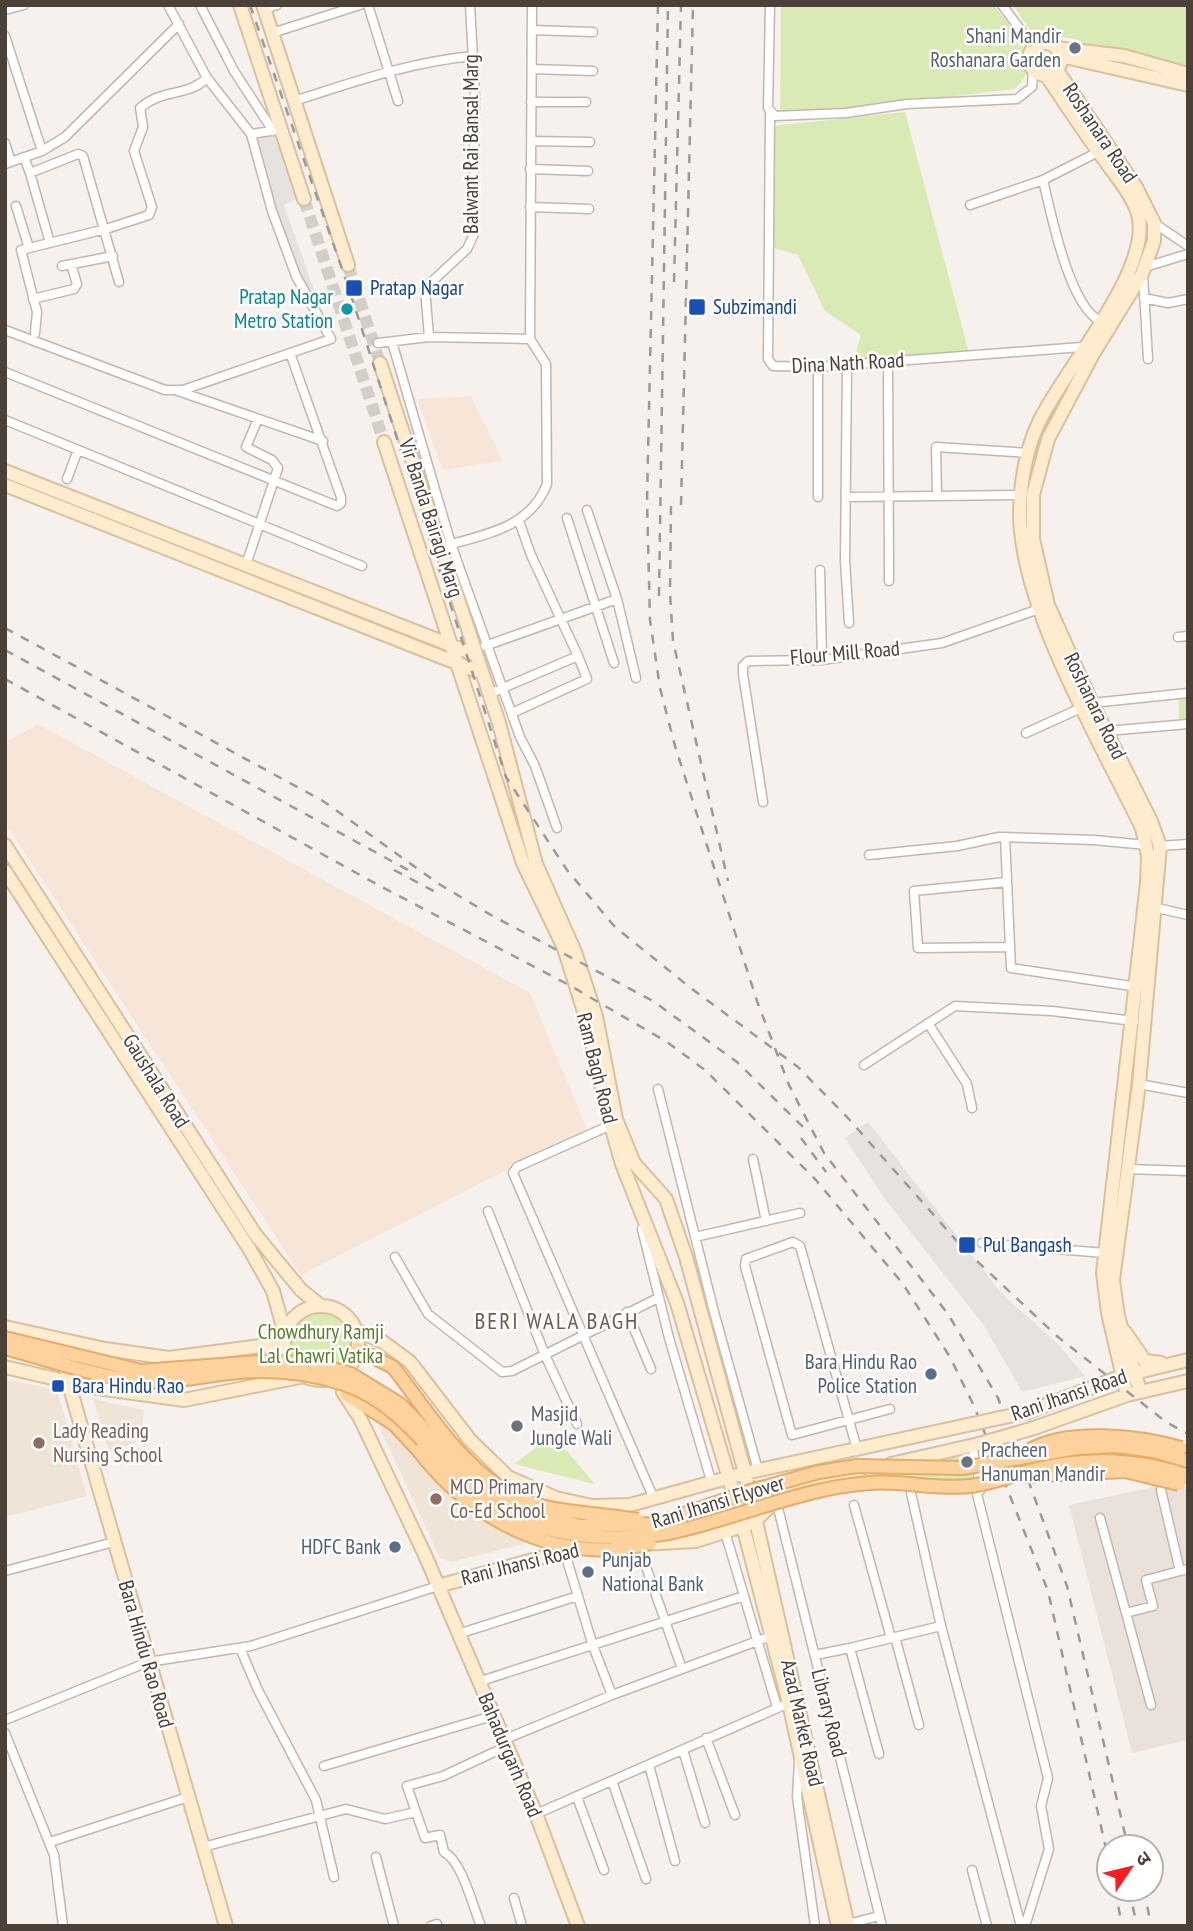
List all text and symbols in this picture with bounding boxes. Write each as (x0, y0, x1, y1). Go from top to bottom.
place label: Shani Mandir Roshanara Garden (930, 22, 1061, 73)
marker: Shani Mandir Roshanara Garden (1067, 40, 1083, 56)
street label: Balwant Rai Bansal Marg (457, 54, 484, 234)
street label: Roshanara Road (1057, 77, 1144, 188)
place label: Pratap Nagar (370, 274, 464, 301)
marker: Pratap Nagar (344, 278, 364, 298)
place label: Pratap Nagar Metro Station (234, 283, 333, 334)
place label: Subzimandi (713, 293, 797, 320)
marker: Subzimandi (687, 297, 707, 317)
marker: Pratap Nagar Metro Station (339, 301, 355, 317)
street label: Dina Nath Road (791, 346, 905, 379)
street label: Vir Banda Bairagi Marg (393, 434, 470, 601)
street label: Flour Mill Road (789, 634, 901, 671)
street label: Roshanara Road (1058, 648, 1133, 763)
street label: Ram Bagh Road (571, 1010, 624, 1126)
street label: Gaushala Road (117, 1029, 196, 1133)
place label: Pul Bangash (983, 1231, 1072, 1258)
marker: Pul Bangash (957, 1235, 977, 1255)
district label: BERI WALA BAGH (475, 1306, 639, 1335)
park label: Chowdhury Ramji Lal Chawri Vatika (258, 1318, 384, 1369)
place label: Bara Hindu Rao Police Station (805, 1348, 917, 1399)
street label: Rani Jhansi Road (1007, 1362, 1130, 1427)
marker: Bara Hindu Rao Police Station (923, 1366, 939, 1382)
place label: Bara Hindu Rao (72, 1372, 184, 1399)
marker: Bara Hindu Rao (50, 1378, 66, 1394)
place label: Masjid Jungle Wali (530, 1400, 612, 1451)
place label: Lady Reading Nursing School (53, 1417, 162, 1468)
marker: Masjid Jungle Wali (509, 1418, 525, 1434)
marker: Lady Reading Nursing School (31, 1435, 47, 1451)
place label: Pracheen Hanuman Mandir (981, 1436, 1105, 1487)
marker: Pracheen Hanuman Mandir (959, 1454, 975, 1470)
street label: Rani Jhansi Flyover (648, 1468, 788, 1535)
place label: MCD Primary Co-Ed School (450, 1473, 546, 1524)
marker: MCD Primary Co-Ed School (428, 1491, 444, 1507)
place label: HDFC Bank (301, 1533, 381, 1560)
street label: Rani Jhansi Road (458, 1536, 582, 1591)
marker: HDFC Bank (387, 1539, 403, 1555)
place label: Punjab National Bank (602, 1546, 704, 1597)
marker: Punjab National Bank (580, 1564, 596, 1580)
street label: Bara Hindu Rao Road (112, 1577, 180, 1731)
street label: Azad Market Road (775, 1657, 830, 1789)
street label: Library Road (806, 1666, 853, 1760)
street label: Bahadurgarh Road (472, 1688, 549, 1821)
north arrow (1095, 1833, 1165, 1903)
text: उ (1131, 1847, 1157, 1870)

